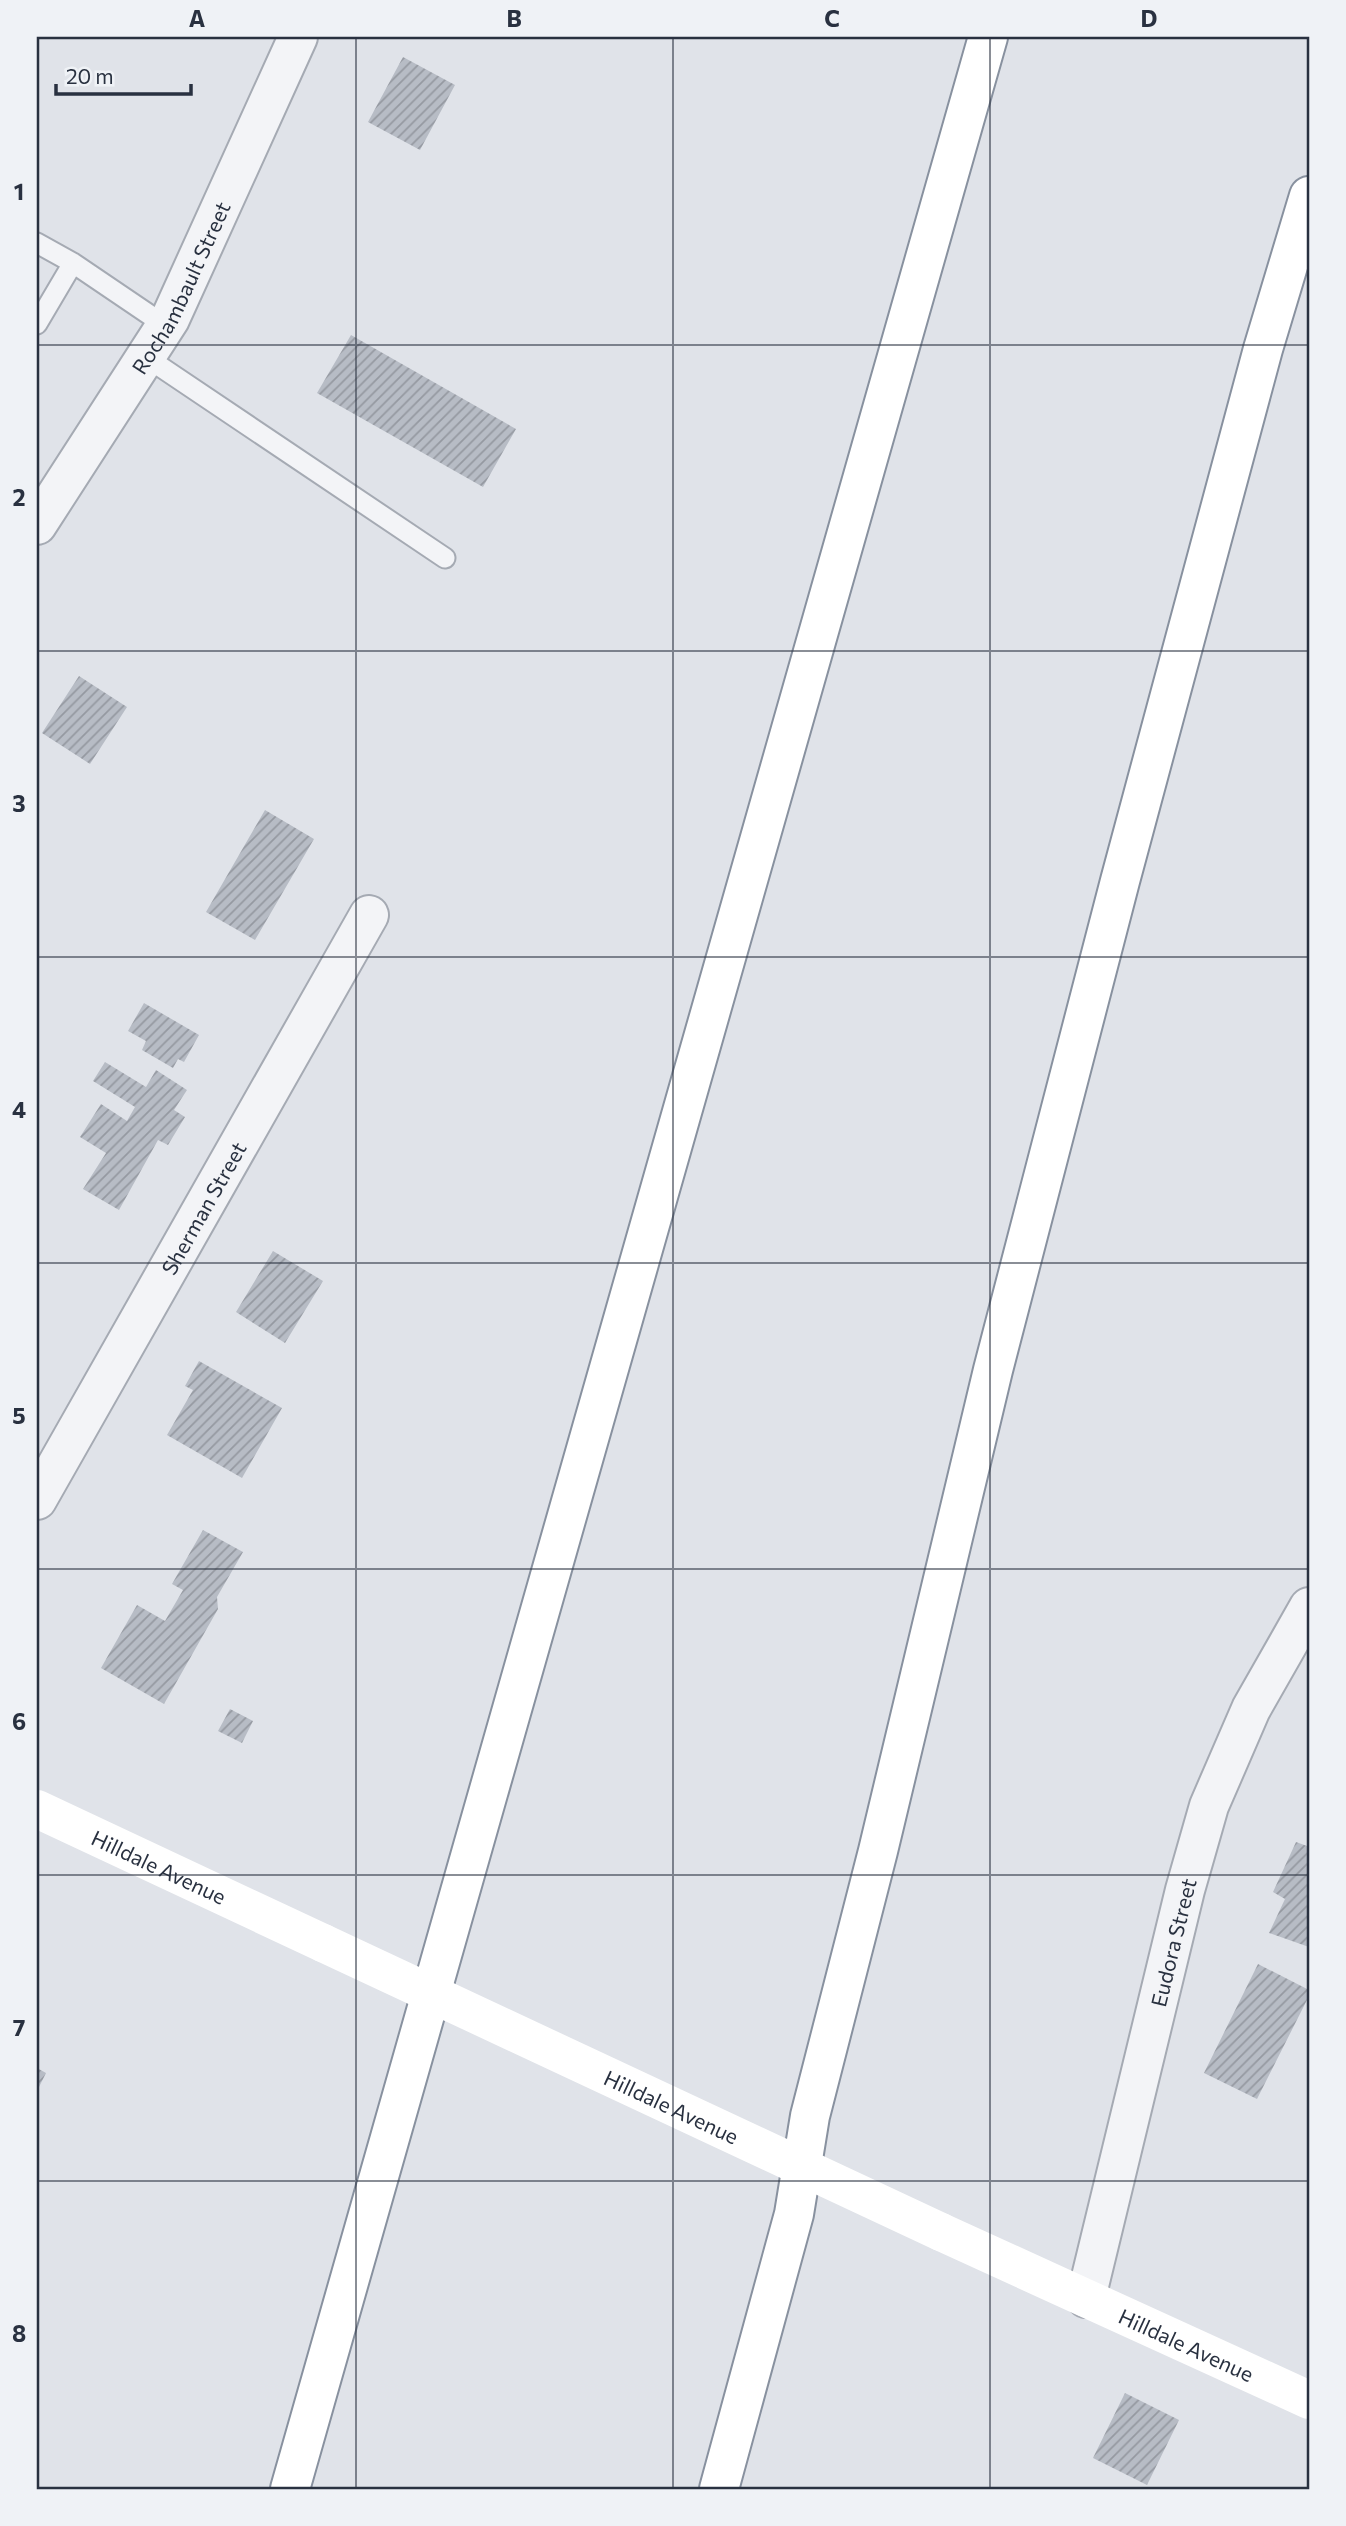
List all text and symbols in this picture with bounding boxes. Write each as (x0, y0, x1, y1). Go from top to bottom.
text: A (189, 4, 206, 32)
text: B (506, 4, 522, 32)
text: C (824, 4, 840, 32)
text: D (1141, 4, 1158, 32)
scale bar (56, 52, 191, 96)
text: 20 m (66, 63, 114, 88)
text: 1 (14, 177, 24, 205)
street label: Rochambault Street (126, 197, 234, 378)
text: 2 (12, 483, 26, 511)
text: 3 (12, 789, 26, 817)
text: 4 (12, 1095, 26, 1123)
street label: Sherman Street (155, 1137, 250, 1279)
text: 5 (12, 1401, 26, 1429)
text: 6 (12, 1707, 26, 1735)
street label: Hilldale Avenue (88, 1824, 230, 1908)
street label: Eudora Street (1145, 1875, 1200, 2009)
text: 7 (13, 2013, 25, 2041)
street label: Hilldale Avenue (601, 2064, 743, 2148)
street label: Hilldale Avenue (1115, 2303, 1258, 2386)
text: 8 (12, 2319, 26, 2347)

